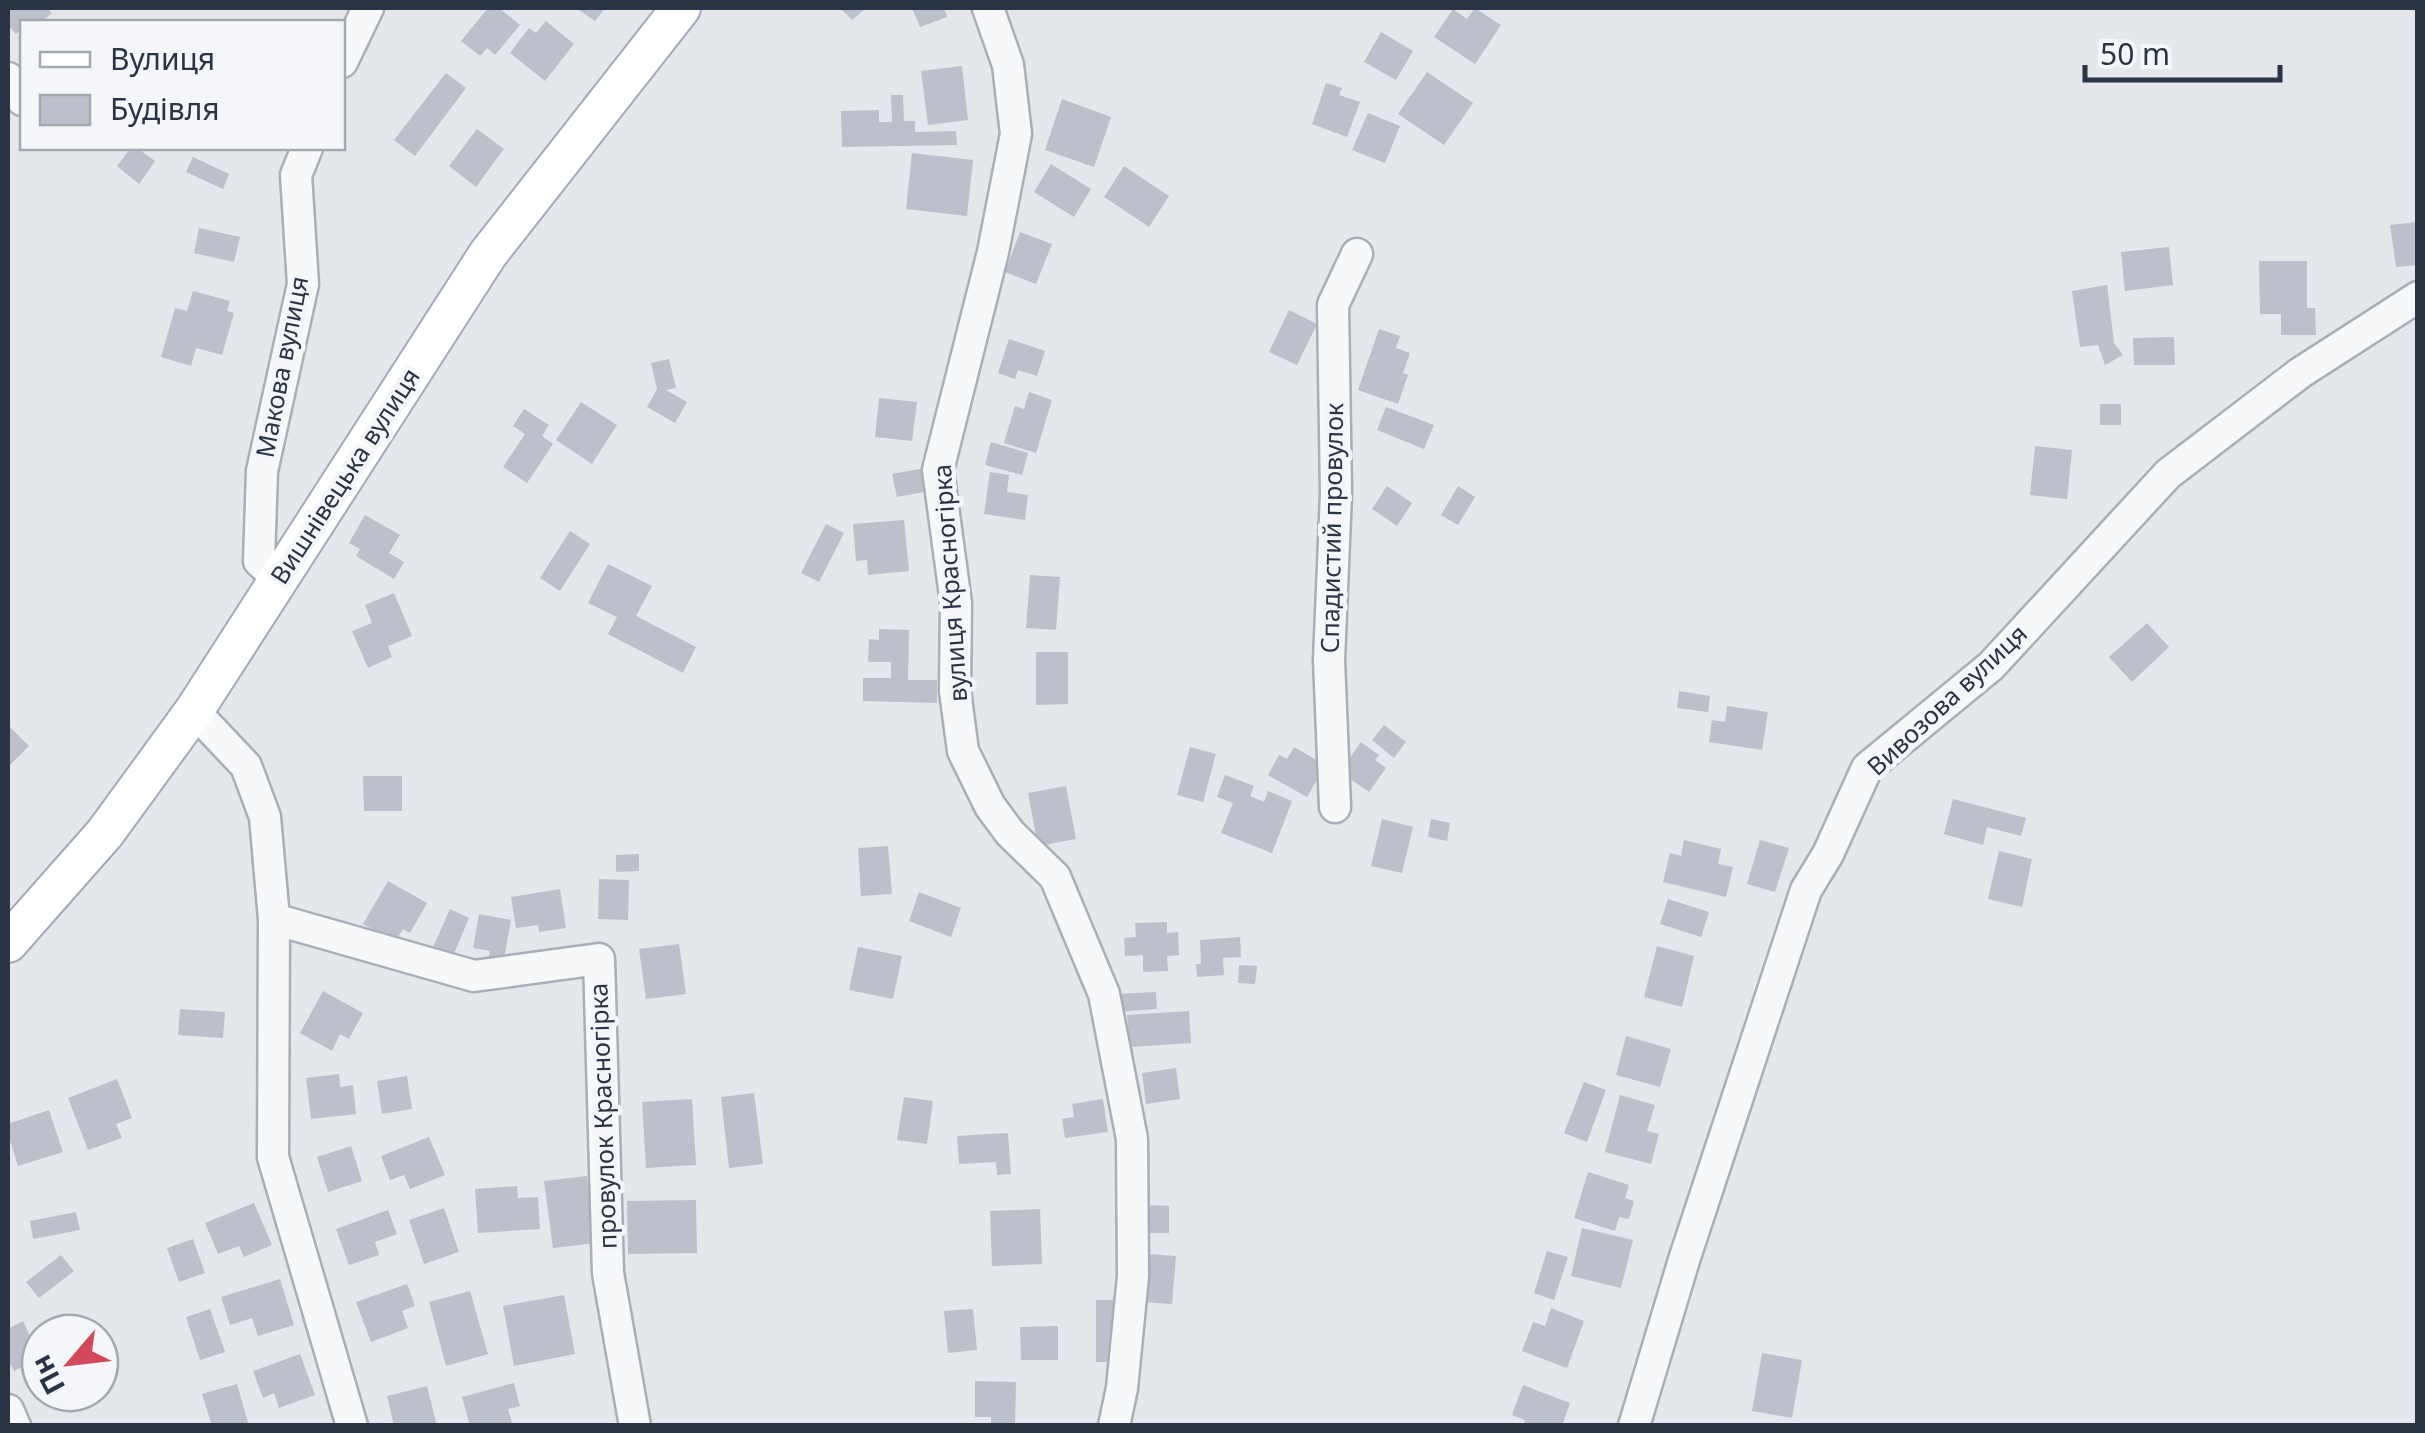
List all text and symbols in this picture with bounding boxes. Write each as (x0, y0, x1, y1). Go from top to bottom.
legend (20, 20, 345, 150)
scale bar (2085, 20, 2280, 82)
text: 50 m (2100, 33, 2170, 74)
text: Вулиця (110, 38, 215, 79)
text: Будівля (110, 88, 220, 129)
street label: Макова вулиця (247, 273, 315, 460)
street label: Вишнівецька вулиця (262, 361, 427, 590)
street label: Спадистий провулок (1312, 402, 1350, 654)
street label: вулиця Красногірка (924, 463, 974, 703)
street label: Вивозова вулиця (1859, 616, 2034, 782)
street label: провулок Красногірка (580, 982, 624, 1250)
north arrow (20, 1313, 120, 1413)
text: Пн (21, 1349, 73, 1402)

